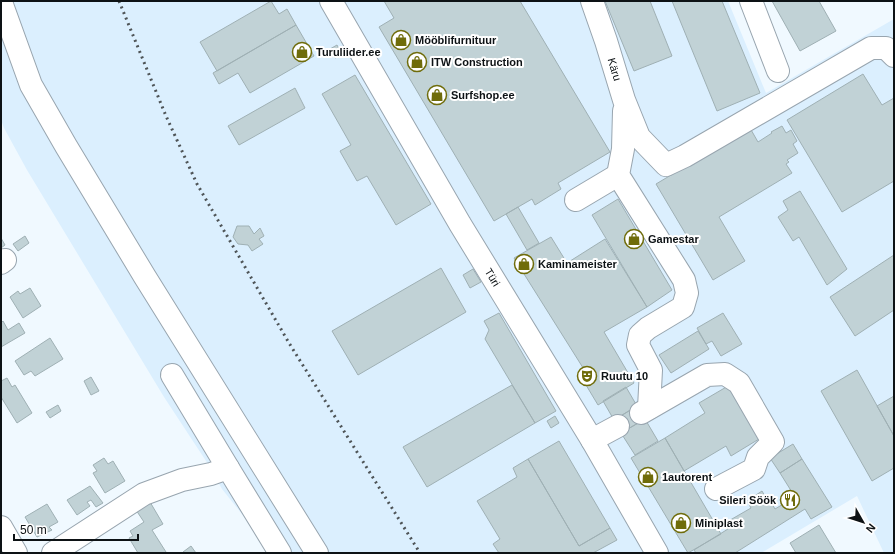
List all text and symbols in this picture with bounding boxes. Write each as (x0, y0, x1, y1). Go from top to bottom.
shop icon: Mööblifurnituur (390, 29, 412, 51)
place label: Mööblifurnituur (415, 34, 497, 46)
shop icon: Turuliider.ee (291, 41, 313, 63)
place label: Turuliider.ee (316, 46, 381, 58)
shop icon: ITW Construction (406, 51, 428, 73)
place label: ITW Construction (431, 56, 523, 68)
street label: Käru (606, 56, 624, 82)
shop icon: Surfshop.ee (426, 84, 448, 106)
place label: Surfshop.ee (451, 89, 515, 101)
shop icon: Gamestar (623, 228, 645, 250)
place label: Gamestar (648, 233, 699, 245)
shop icon: Kaminameister (513, 253, 535, 275)
place label: Kaminameister (538, 258, 618, 270)
street label: Türi (482, 266, 503, 288)
theatre icon: Ruutu 10 (576, 365, 598, 387)
place label: Ruutu 10 (601, 370, 648, 382)
shop icon: 1autorent (637, 466, 659, 488)
place label: 1autorent (662, 471, 712, 483)
restaurant icon: Sileri Söök (779, 489, 801, 511)
place label: Sileri Söök (719, 494, 777, 506)
north arrow (843, 502, 883, 542)
shop icon: Miniplast (670, 512, 692, 534)
scale bar (14, 516, 138, 542)
place label: Miniplast (695, 517, 743, 529)
text: N (864, 521, 878, 535)
text: 50 m (20, 523, 47, 537)

